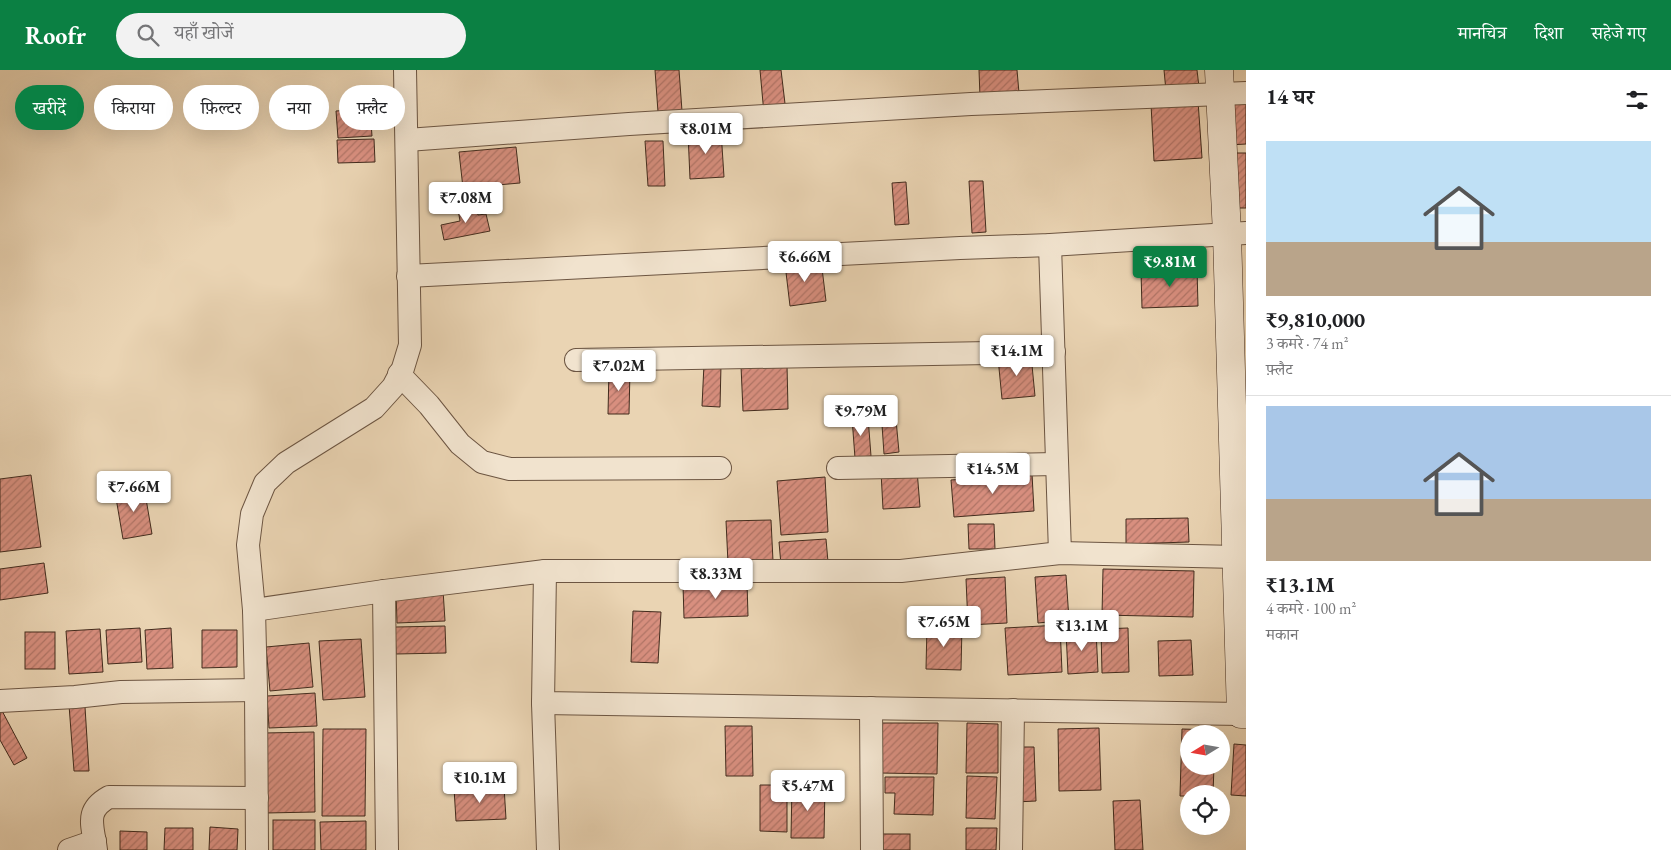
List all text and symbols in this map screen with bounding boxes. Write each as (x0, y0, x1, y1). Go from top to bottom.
search box (116, 13, 466, 58)
text: Roofr (25, 20, 86, 51)
text: यहाँ खोजें (174, 20, 233, 45)
icon: search (134, 21, 162, 49)
text: मानचित्र (1458, 21, 1507, 44)
text: दिशा (1535, 21, 1563, 44)
text: सहेजे गए (1591, 21, 1646, 44)
text: 14 घर (1266, 83, 1314, 110)
chip: खरीदें (15, 85, 84, 130)
chip: किराया (94, 85, 173, 130)
chip: फ़िल्टर (183, 85, 259, 130)
chip: नया (269, 85, 329, 130)
chip: फ़्लैट (339, 85, 405, 130)
icon: filters (1623, 86, 1651, 114)
pin: ₹8.01M (665, 112, 747, 155)
text: ₹8.01M (680, 118, 732, 139)
icon: home (1414, 173, 1504, 263)
pin: ₹7.08M (425, 182, 507, 224)
text: ₹7.08M (440, 187, 492, 208)
pin: ₹6.66M (764, 240, 846, 283)
text: ₹6.66M (779, 246, 831, 267)
pin: ₹9.81M (1129, 246, 1211, 288)
text: ₹9.81M (1144, 251, 1196, 272)
text: ₹9,810,000 (1266, 306, 1365, 333)
text: 3 कमरे · 74 m² (1266, 333, 1349, 354)
pin: ₹14.1M (976, 334, 1058, 377)
text: ₹14.1M (991, 340, 1043, 361)
pin: ₹7.02M (578, 350, 660, 392)
text: ₹7.02M (593, 355, 645, 376)
text: फ़्लैट (1266, 359, 1293, 380)
pin: ₹9.79M (820, 394, 902, 437)
text: ₹9.79M (835, 400, 887, 421)
icon: home (1414, 439, 1504, 529)
pin: ₹14.5M (952, 452, 1034, 495)
text: ₹14.5M (967, 458, 1019, 479)
pin: ₹7.66M (93, 470, 175, 513)
text: ₹7.66M (108, 476, 160, 497)
pin: ₹8.33M (675, 558, 757, 600)
text: ₹8.33M (690, 563, 742, 584)
text: ₹13.1M (1266, 571, 1335, 598)
text: 4 कमरे · 100 m² (1266, 598, 1356, 619)
pin: ₹7.65M (903, 606, 985, 648)
pin: ₹13.1M (1041, 610, 1123, 652)
text: ₹7.65M (918, 611, 970, 632)
text: ₹13.1M (1056, 615, 1108, 636)
text: मकान (1266, 624, 1298, 645)
north arrow (1180, 725, 1230, 775)
map controls (1180, 725, 1230, 835)
pin: ₹10.1M (439, 762, 521, 804)
text: ₹10.1M (454, 767, 506, 788)
pin: ₹5.47M (767, 770, 849, 812)
text: ₹5.47M (782, 775, 834, 796)
button: locate (1180, 785, 1230, 835)

